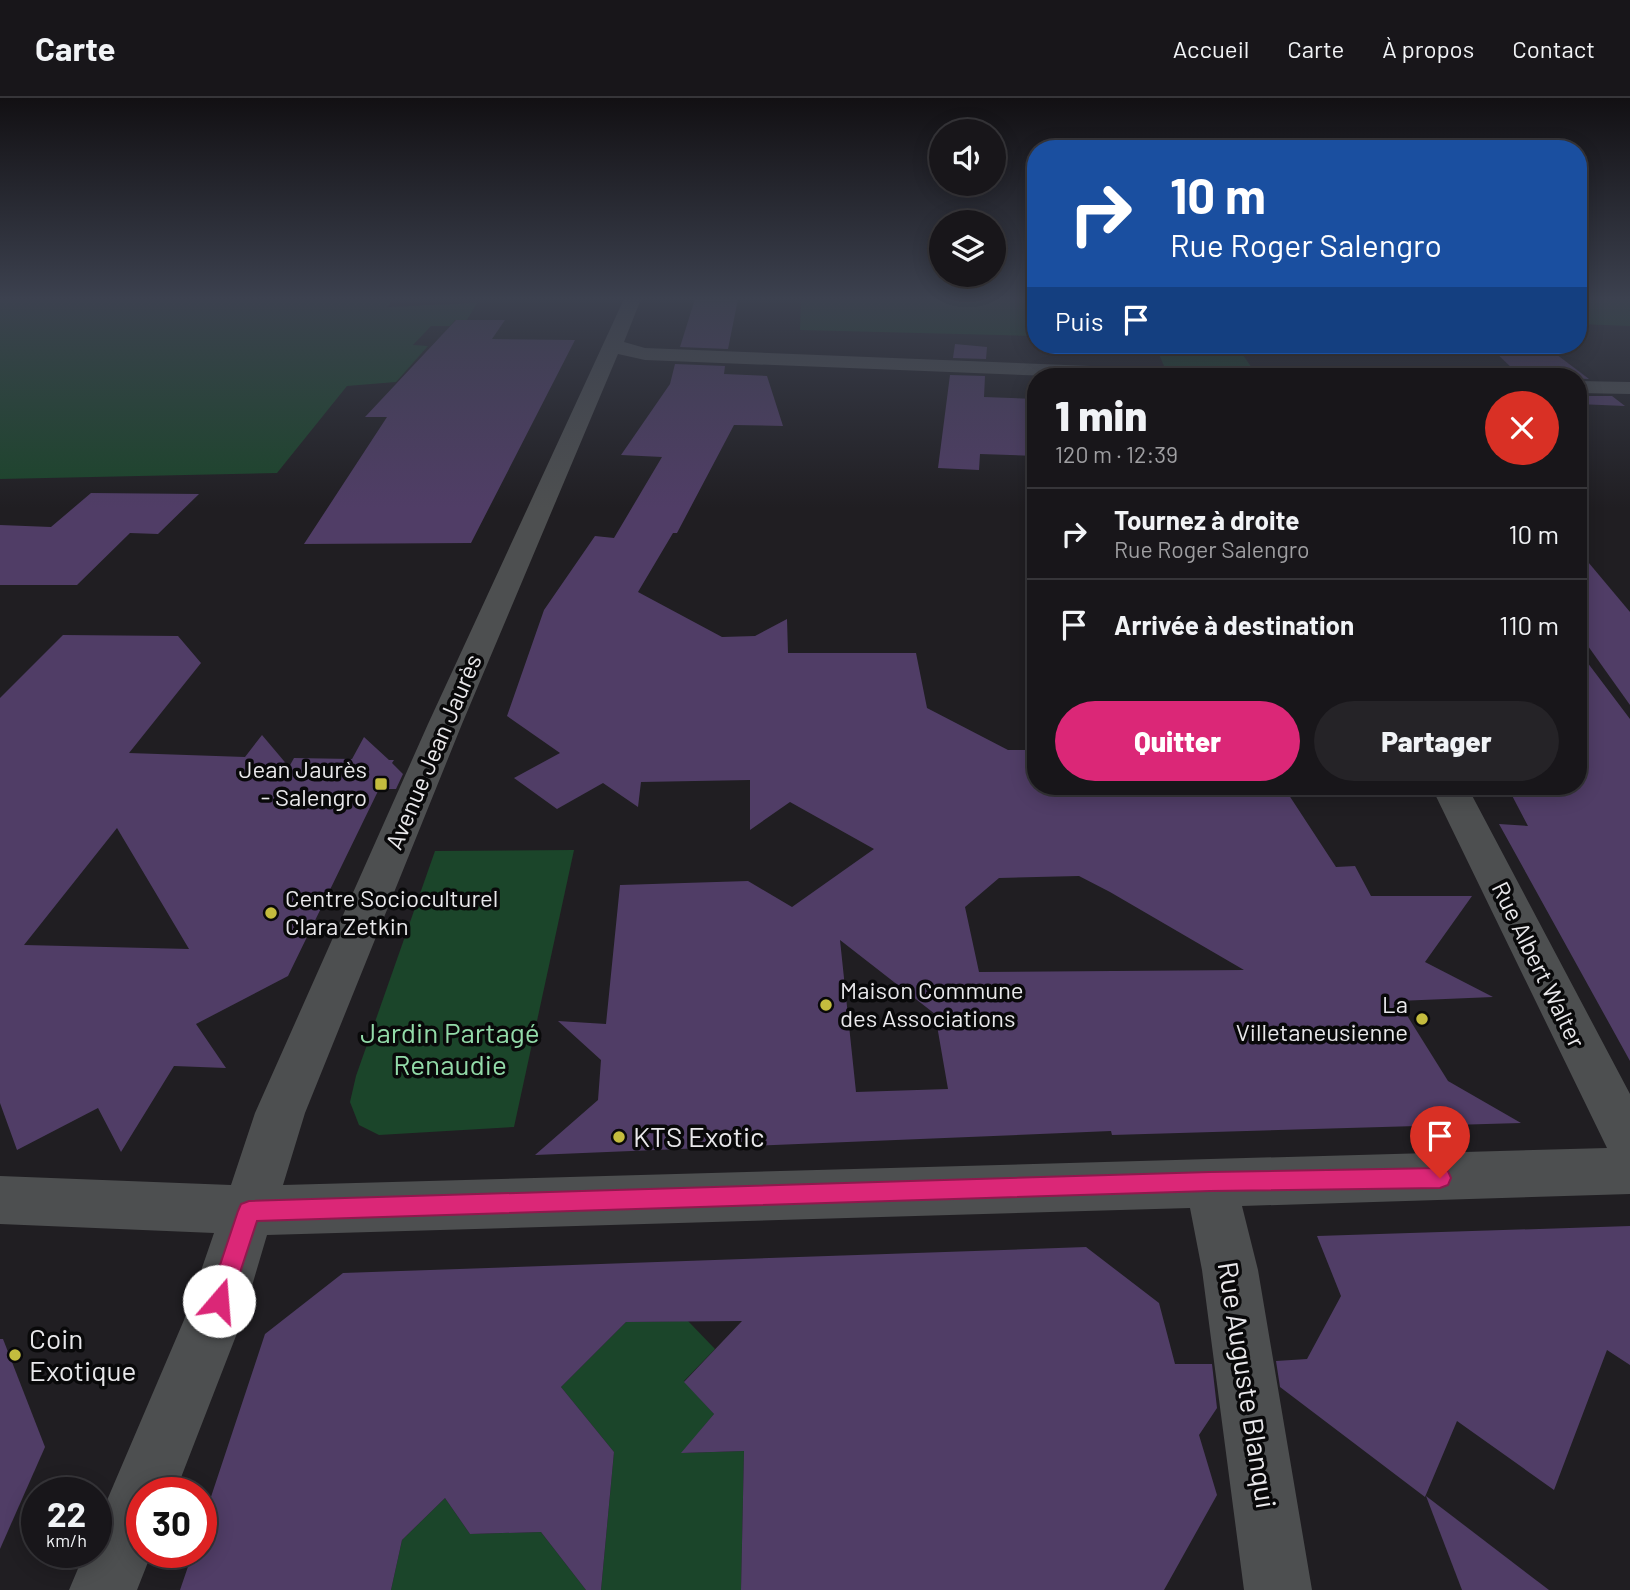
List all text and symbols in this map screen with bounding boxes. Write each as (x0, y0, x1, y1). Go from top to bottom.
text: Carte (35, 28, 116, 68)
text: Accueil (1173, 34, 1249, 63)
text: Carte (1287, 34, 1344, 63)
text: À propos (1382, 34, 1474, 63)
text: Contact (1512, 34, 1595, 63)
map controls (929, 119, 1006, 287)
button: sound (929, 119, 1006, 196)
text: 10 m (1170, 165, 1266, 224)
icon: right (1055, 168, 1146, 259)
button: layers (929, 210, 1006, 287)
text: Rue Roger Salengro (1170, 225, 1442, 263)
icon: arrive (1117, 301, 1155, 339)
text: Puis (1055, 305, 1103, 336)
text: 1 min (1055, 389, 1147, 439)
button: close (1485, 391, 1559, 465)
text: 120 m · 12:39 (1055, 440, 1178, 468)
text: Tournez à droite (1114, 504, 1299, 535)
icon: right (1055, 515, 1093, 553)
text: 10 m (1509, 518, 1559, 549)
text: Rue Roger Salengro (1114, 535, 1310, 563)
icon: arrive (1055, 606, 1093, 644)
text: Arrivée à destination (1114, 609, 1354, 640)
text: 110 m (1499, 609, 1559, 640)
street label: Avenue Jean Jaurès (378, 649, 487, 853)
button: Quitter (1055, 701, 1300, 781)
button: Partager (1314, 701, 1559, 781)
place label: Jean Jaurès - Salengro (239, 754, 367, 811)
marker: Jean Jaurès - Salengro (373, 776, 389, 792)
street label: Rue Albert Walter (1487, 877, 1592, 1052)
place label: Centre Socioculturel Clara Zetkin (285, 883, 498, 940)
marker: Centre Socioculturel Clara Zetkin (263, 905, 279, 921)
place label: Maison Commune des Associations (840, 975, 1024, 1032)
place label: La Villetaneusienne (1236, 989, 1408, 1046)
marker: Maison Commune des Associations (818, 997, 834, 1013)
marker: La Villetaneusienne (1414, 1011, 1430, 1027)
park label: Jardin Partagé Renaudie (360, 1015, 540, 1081)
pin (1410, 1106, 1470, 1178)
icon: arrive (1421, 1117, 1459, 1155)
place label: KTS Exotic (633, 1119, 765, 1153)
marker: KTS Exotic (611, 1129, 627, 1145)
street label: Rue Auguste Blanqui (1212, 1259, 1284, 1511)
position arrow (182, 1264, 256, 1338)
place label: Coin Exotique (29, 1321, 137, 1387)
marker: Coin Exotique (7, 1347, 23, 1363)
speed limit sign: 30 (126, 1477, 217, 1568)
text: 22 (47, 1492, 86, 1534)
text: km/h (46, 1529, 87, 1551)

